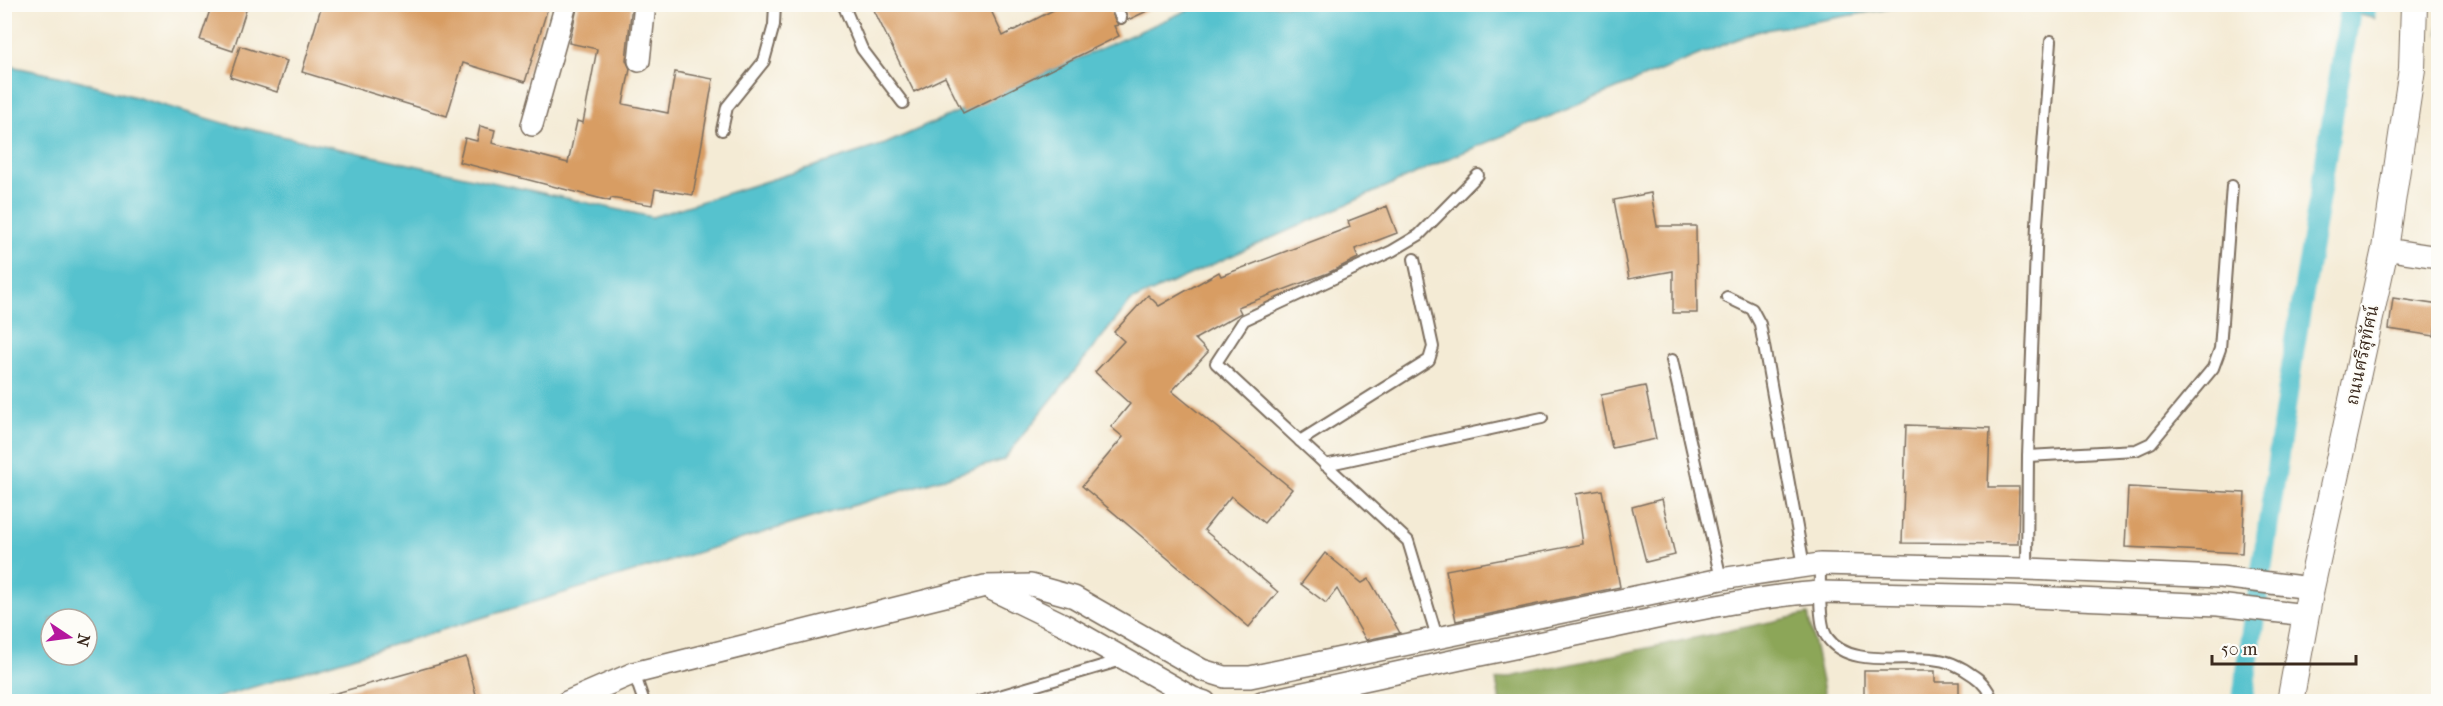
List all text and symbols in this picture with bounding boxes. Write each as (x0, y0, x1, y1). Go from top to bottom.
street label: ถนนศรีสุทัศน์ (2341, 303, 2384, 407)
north arrow (39, 607, 99, 667)
scale bar (2212, 628, 2356, 666)
text: N (72, 632, 94, 649)
text: 50 m (2221, 639, 2258, 660)

